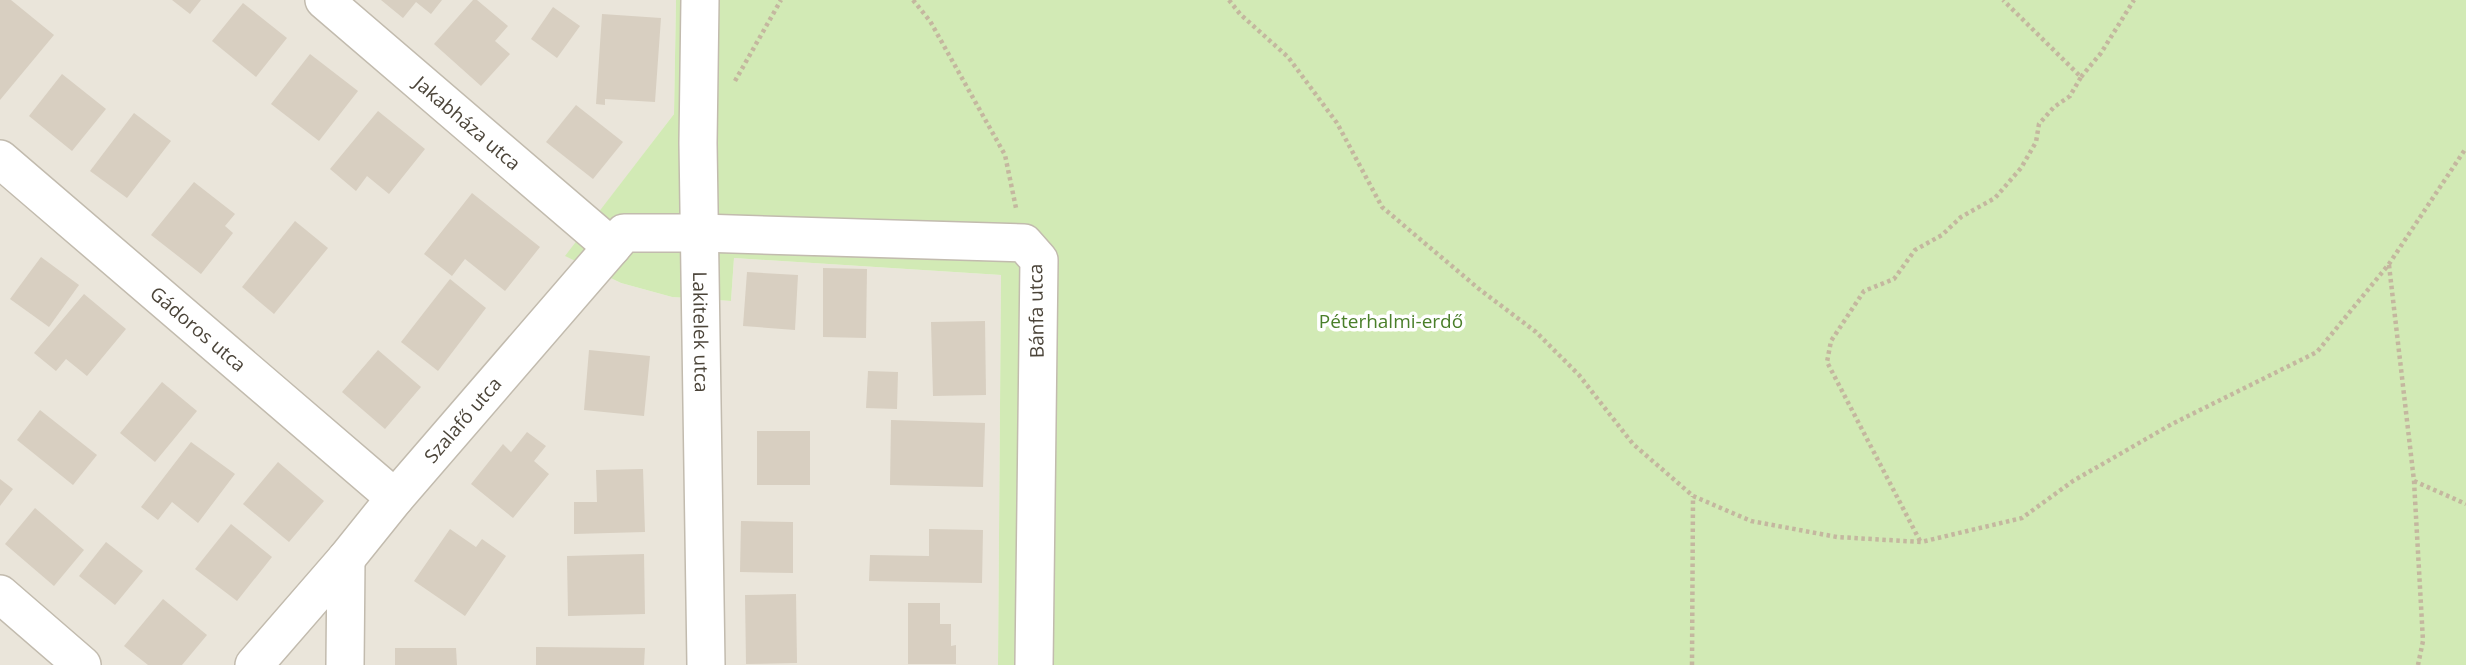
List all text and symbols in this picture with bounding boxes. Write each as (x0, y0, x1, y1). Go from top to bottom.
street label: Jakabháza utca (407, 69, 526, 176)
street label: Bánfa utca (1022, 264, 1050, 358)
street label: Lakitelek utca (687, 271, 715, 393)
street label: Gádoros utca (145, 280, 252, 378)
park label: Péterhalmi-erdő (1319, 308, 1463, 334)
street label: Szalafő utca (418, 371, 507, 468)

